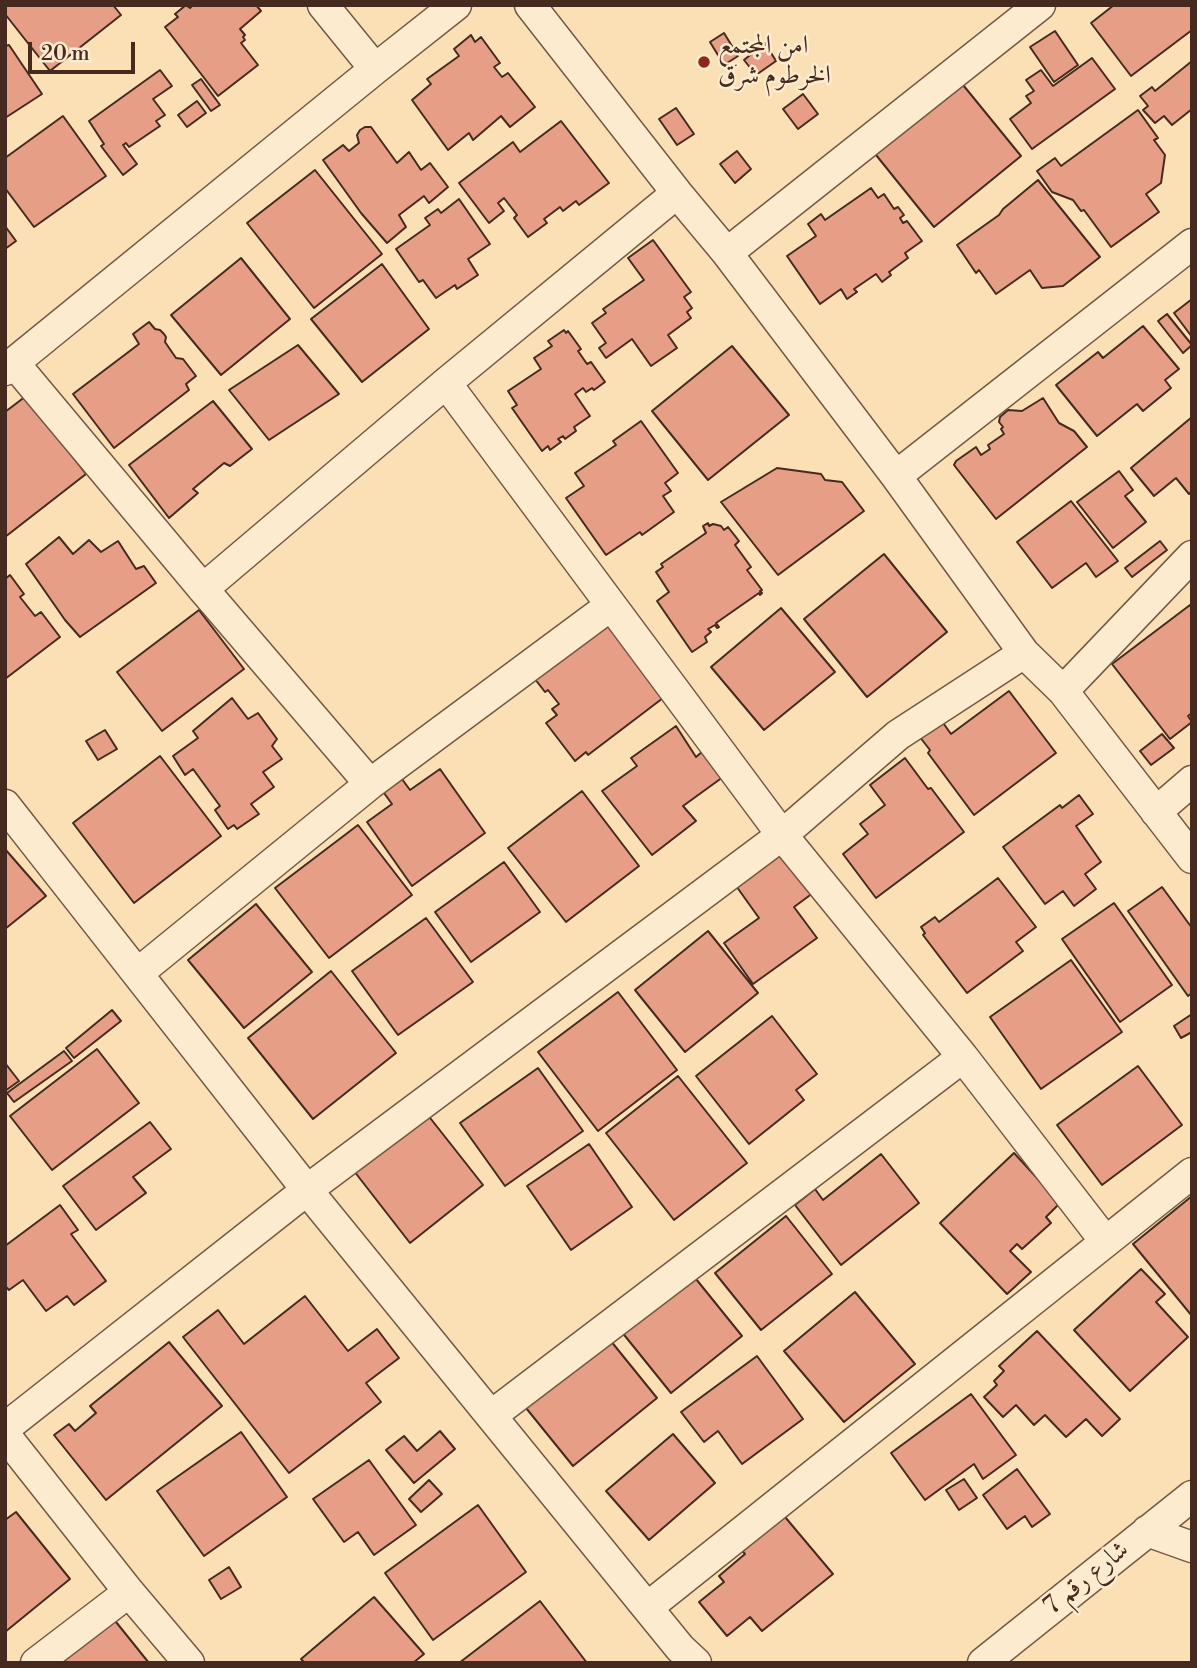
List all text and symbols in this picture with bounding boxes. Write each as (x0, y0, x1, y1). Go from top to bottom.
scale bar (32, 28, 138, 72)
place label: امن المجتمع الخرطوم شرق (718, 31, 831, 92)
text: 20 m (41, 41, 90, 67)
marker: امن المجتمع الخرطوم شرق (696, 54, 712, 70)
street label: شارع رقم 7 (1038, 1535, 1136, 1623)

